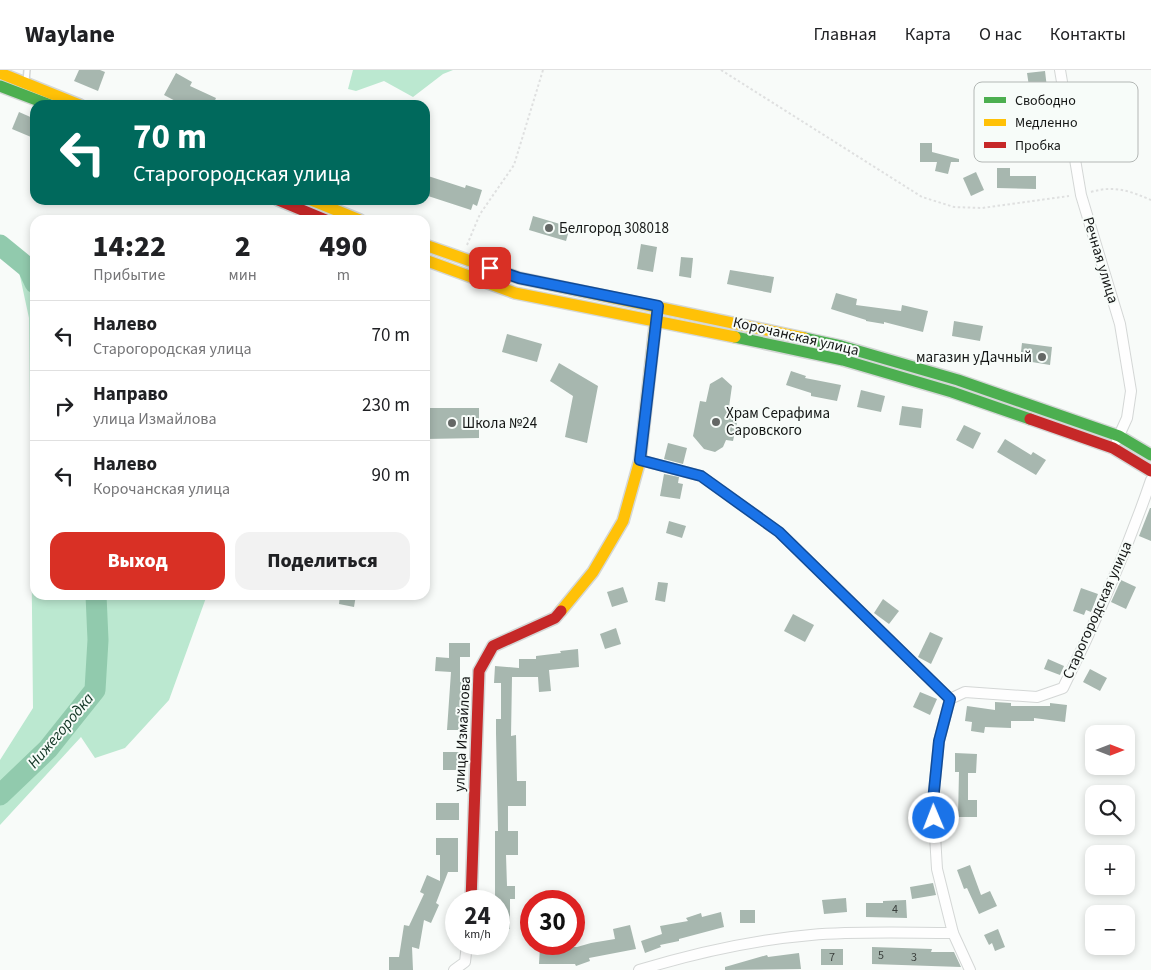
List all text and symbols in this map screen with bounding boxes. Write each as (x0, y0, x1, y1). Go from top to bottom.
text: Waylane (25, 17, 115, 52)
text: Главная (814, 22, 877, 47)
text: Карта (905, 22, 951, 47)
text: О нас (979, 22, 1022, 47)
text: Контакты (1050, 22, 1126, 47)
legend (974, 82, 1138, 162)
text: Свободно (1015, 91, 1076, 111)
text: 70 m (133, 112, 207, 162)
text: Медленно (1015, 113, 1078, 133)
icon: left (50, 120, 115, 185)
text: Пробка (1015, 136, 1061, 156)
text: Старогородская улица (133, 158, 351, 190)
street label: Речная улица (1077, 214, 1124, 306)
place label: Белгород 308018 (559, 218, 669, 239)
marker: Белгород 308018 (543, 222, 555, 234)
text: 14:22 (93, 225, 166, 268)
text: 2 (235, 225, 251, 268)
text: 490 (319, 225, 367, 268)
pin (469, 247, 511, 289)
icon: arrive (476, 254, 504, 282)
text: Прибытие (93, 264, 165, 286)
text: мин (229, 264, 257, 286)
text: m (337, 264, 350, 286)
text: Налево (93, 311, 157, 338)
street label: Корочанская улица (731, 312, 861, 361)
icon: left (50, 322, 78, 350)
text: 70 m (372, 322, 410, 349)
text: Старогородская улица (93, 338, 251, 360)
place label: магазин уДачный (916, 347, 1032, 368)
marker: магазин уДачный (1036, 351, 1048, 363)
text: Направо (93, 381, 168, 408)
icon: right (50, 392, 78, 420)
text: 230 m (362, 392, 410, 419)
place label: Храм Серафима Саровского (726, 403, 830, 441)
text: улица Измайлова (93, 408, 217, 430)
place label: Школа №24 (462, 413, 538, 434)
marker: Храм Серафима Саровского (710, 416, 722, 428)
marker: Школа №24 (446, 417, 458, 429)
text: Налево (93, 451, 157, 478)
icon: left (50, 462, 78, 490)
text: 90 m (372, 462, 410, 489)
text: Корочанская улица (93, 478, 230, 500)
button: Выход (50, 532, 225, 590)
button: Поделиться (235, 532, 410, 590)
street label: Старогородская улица (1058, 538, 1137, 682)
street label: улица Измайлова (449, 676, 476, 792)
water label: Нижегородка (23, 688, 99, 773)
north arrow (1085, 725, 1135, 775)
map controls (1085, 725, 1135, 955)
button: search (1085, 785, 1135, 835)
position arrow (907, 791, 959, 843)
button: + (1085, 845, 1135, 895)
speed limit sign: 30 (520, 890, 585, 955)
text: 24 (464, 898, 491, 934)
house number: 4 (892, 901, 898, 918)
button: − (1085, 905, 1135, 955)
text: km/h (464, 926, 491, 943)
house number: 5 (878, 947, 884, 964)
house number: 7 (829, 949, 835, 966)
house number: 3 (911, 949, 917, 966)

